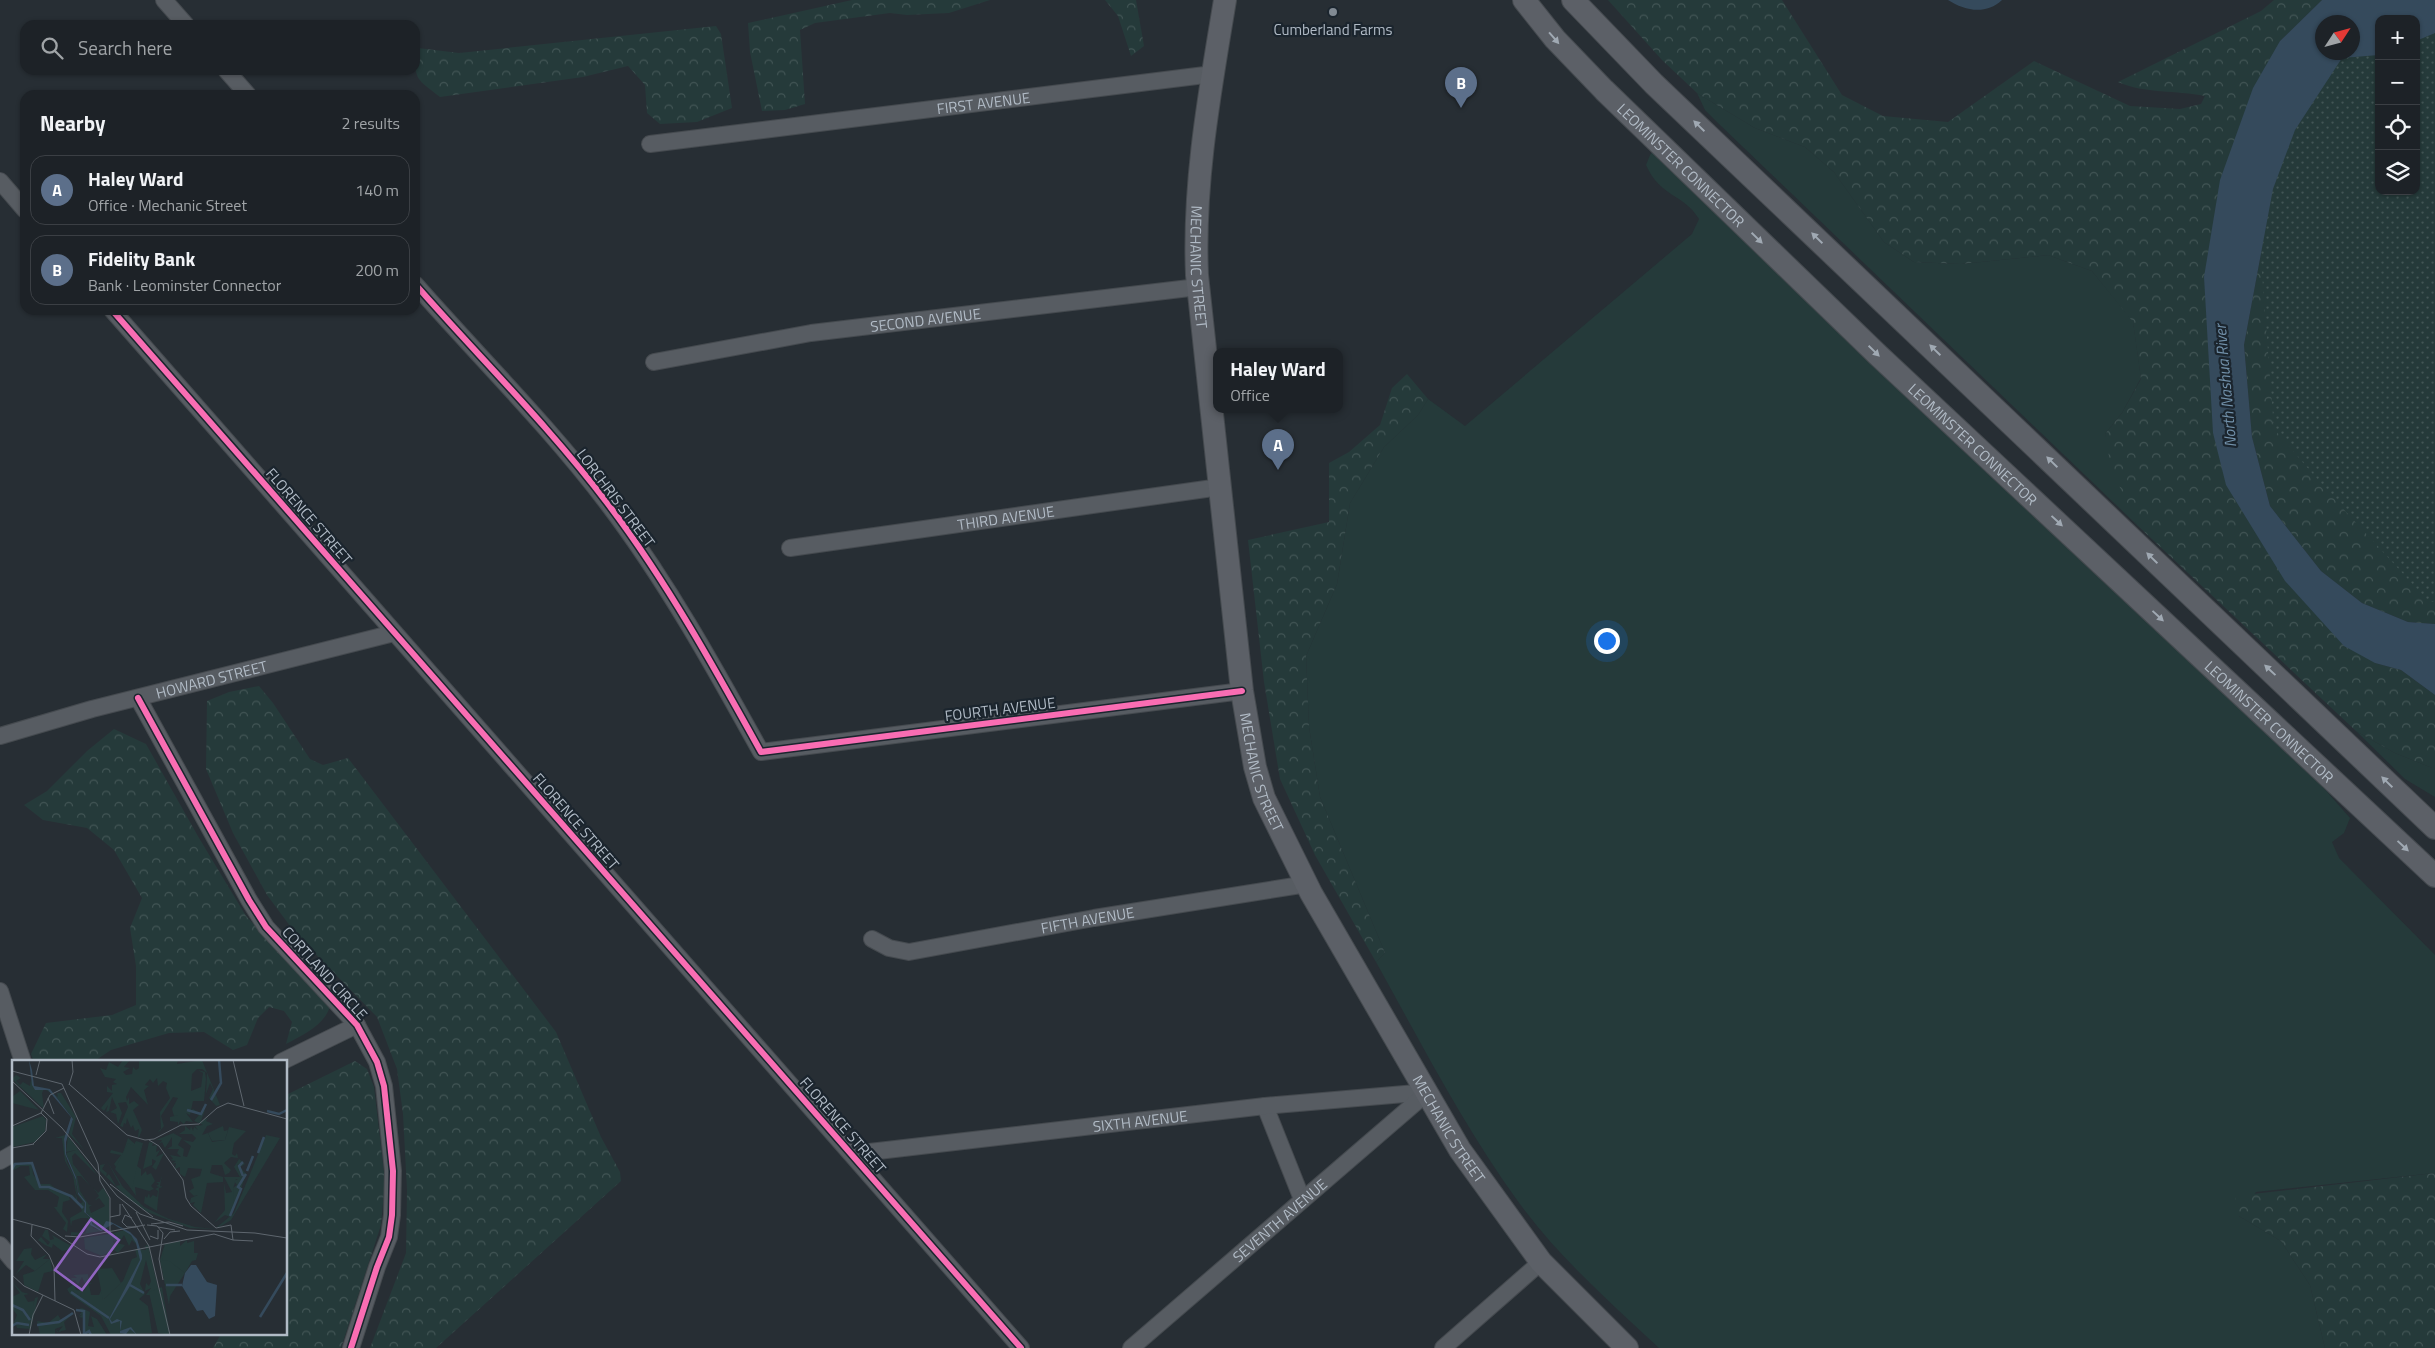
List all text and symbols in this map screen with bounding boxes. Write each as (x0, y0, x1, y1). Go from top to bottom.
marker: Cumberland Farms (1327, 6, 1339, 18)
north arrow (2315, 15, 2360, 60)
map controls (2375, 15, 2420, 195)
button: + (2375, 15, 2420, 60)
place label: Cumberland Farms (1273, 18, 1393, 41)
search box (20, 20, 420, 75)
one-way arrow (1549, 31, 1560, 44)
text: Search here (78, 33, 172, 62)
icon: search (38, 34, 66, 62)
button: − (2375, 60, 2420, 105)
pin: B (1445, 67, 1477, 108)
street label: FIRST AVENUE (935, 85, 1031, 120)
street label: LEOMINSTER CONNECTOR (1612, 97, 1750, 232)
button: locate (2375, 105, 2420, 150)
text: Nearby (40, 107, 105, 139)
text: 2 results (341, 111, 400, 135)
one-way arrow (1693, 120, 1705, 132)
button: layers (2375, 150, 2420, 195)
text: Haley Ward (88, 164, 184, 193)
text: A (52, 178, 62, 202)
text: 140 m (355, 178, 399, 202)
text: Office · Mechanic Street (88, 193, 247, 217)
street label: MECHANIC STREET (1185, 205, 1214, 330)
one-way arrow (1751, 232, 1763, 244)
one-way arrow (1811, 232, 1823, 244)
text: Fidelity Bank (88, 244, 195, 273)
text: B (52, 258, 62, 282)
text: 200 m (355, 258, 399, 282)
text: Bank · Leominster Connector (88, 273, 281, 297)
street label: SECOND AVENUE (869, 301, 982, 337)
water label: North Nashua River (2207, 321, 2242, 449)
one-way arrow (1929, 344, 1941, 356)
one-way arrow (1868, 345, 1880, 357)
popup (1213, 348, 1343, 413)
text: Haley Ward (1230, 354, 1326, 383)
street label: LEOMINSTER CONNECTOR (1903, 378, 2043, 510)
text: Office (1230, 383, 1270, 407)
pin: A (1262, 429, 1294, 470)
street label: LORCHRIS STREET (571, 444, 661, 552)
one-way arrow (2047, 456, 2059, 468)
street label: FLORENCE STREET (260, 462, 358, 570)
street label: THIRD AVENUE (956, 499, 1056, 536)
one-way arrow (2051, 515, 2063, 527)
one-way arrow (2147, 552, 2159, 564)
one-way arrow (2152, 610, 2164, 622)
your location (1594, 628, 1620, 654)
street label: HOWARD STREET (153, 654, 270, 704)
street label: LEOMINSTER CONNECTOR (2200, 655, 2340, 788)
one-way arrow (2264, 664, 2276, 676)
street label: FOURTH AVENUE (943, 691, 1057, 727)
street label: MECHANIC STREET (1234, 711, 1290, 835)
street label: FLORENCE STREET (527, 767, 625, 875)
one-way arrow (2382, 776, 2394, 788)
one-way arrow (2397, 840, 2409, 852)
street label: FIFTH AVENUE (1039, 900, 1136, 939)
street label: CORTLAND CIRCLE (277, 921, 373, 1025)
inset map (12, 1060, 288, 1336)
street label: MECHANIC STREET (1407, 1070, 1492, 1187)
street label: FLORENCE STREET (794, 1071, 892, 1179)
street label: SIXTH AVENUE (1091, 1104, 1189, 1137)
street label: SEVENTH AVENUE (1227, 1173, 1332, 1267)

